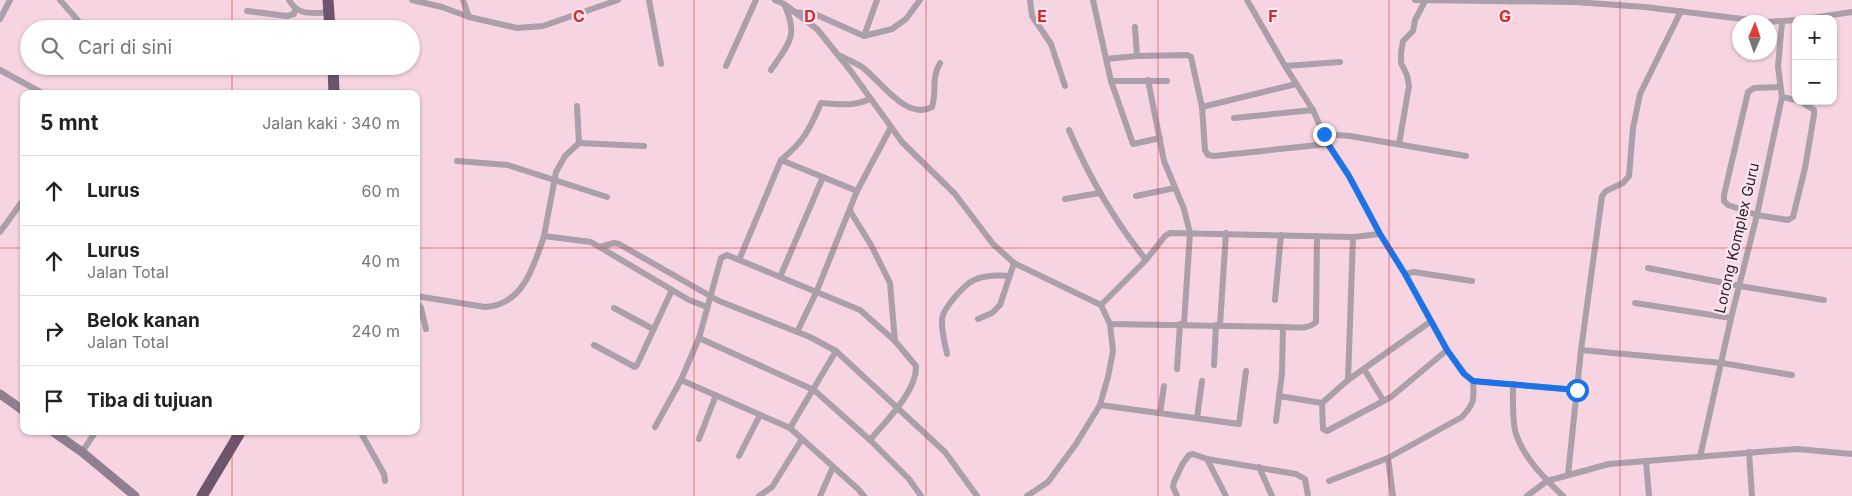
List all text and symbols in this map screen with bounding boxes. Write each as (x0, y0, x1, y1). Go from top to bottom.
text: C (573, 6, 585, 26)
text: D (804, 6, 816, 26)
text: E (1037, 6, 1047, 26)
text: F (1268, 6, 1278, 26)
text: G (1499, 6, 1511, 26)
north arrow (1732, 15, 1777, 60)
map controls (1792, 15, 1837, 105)
button: + (1792, 15, 1837, 60)
search box (20, 20, 420, 75)
icon: search (38, 34, 66, 62)
text: Cari di sini (78, 36, 172, 59)
button: − (1792, 60, 1837, 105)
text: 5 mnt (40, 110, 98, 135)
text: Jalan kaki · 340 m (262, 113, 400, 133)
route end (1313, 123, 1336, 146)
street label: Lorong Komplex Guru (1710, 161, 1763, 315)
icon: ahead (40, 177, 68, 205)
text: Lurus (87, 179, 140, 202)
text: 60 m (361, 181, 400, 201)
text: Lurus (87, 239, 140, 262)
icon: ahead (40, 247, 68, 275)
text: 40 m (361, 251, 400, 271)
text: Jalan Total (87, 262, 169, 282)
text: Belok kanan (87, 309, 200, 332)
icon: right (40, 317, 68, 345)
text: 240 m (352, 321, 400, 341)
text: Jalan Total (87, 332, 169, 352)
route start (1566, 379, 1589, 402)
icon: arrive (40, 387, 68, 415)
text: Tiba di tujuan (87, 389, 213, 412)

